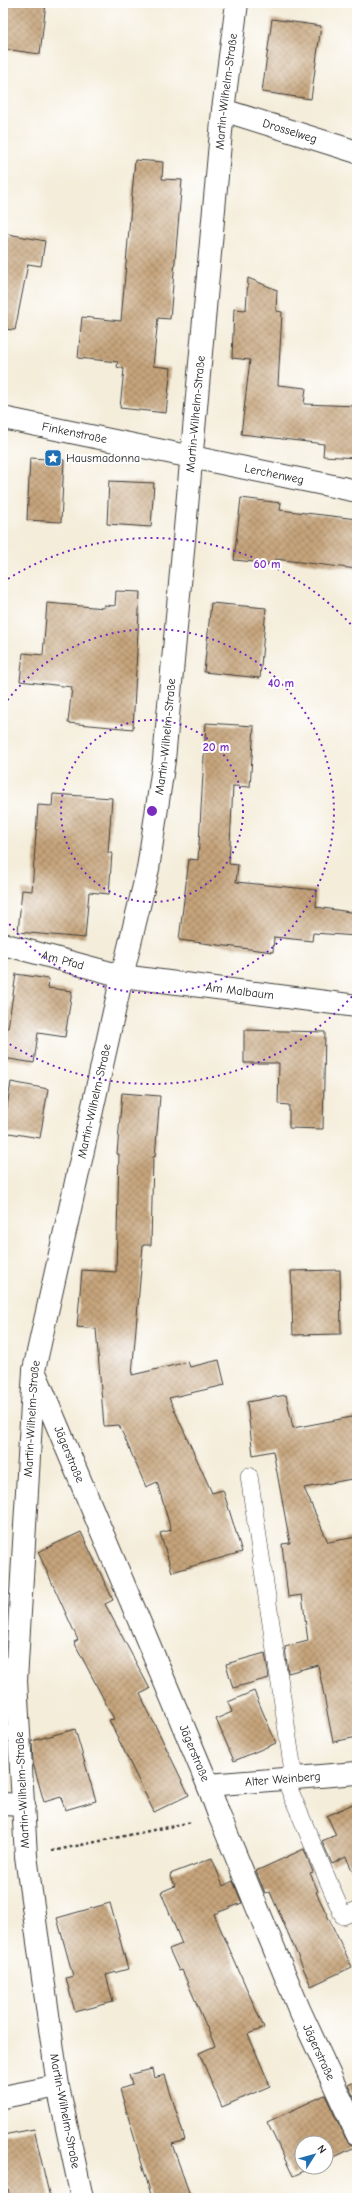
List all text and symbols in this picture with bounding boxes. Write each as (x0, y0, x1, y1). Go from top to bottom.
street label: Martin-Wilhelm-Straße (212, 32, 240, 150)
street label: Drosselweg (261, 116, 319, 146)
street label: Martin-Wilhelm-Straße (183, 355, 208, 473)
street label: Finkenstraße (41, 419, 108, 446)
place icon: Hausmadonna (43, 448, 63, 468)
place label: Hausmadonna (66, 451, 140, 465)
street label: Lerchenweg (243, 461, 305, 487)
text: 60 m (254, 557, 280, 571)
text: 40 m (268, 676, 294, 690)
street label: Martin-Wilhelm-Straße (152, 678, 178, 796)
text: 20 m (203, 740, 229, 754)
centre of rings (145, 804, 159, 818)
street label: Am Pfad (40, 948, 86, 972)
street label: Am Malbaum (205, 980, 275, 1002)
street label: Martin-Wilhelm-Straße (74, 1043, 114, 1160)
street label: Martin-Wilhelm-Straße (21, 1359, 43, 1477)
street label: Jägerstraße (51, 1424, 87, 1485)
street label: Jägerstraße (176, 1723, 213, 1784)
street label: Martin-Wilhelm-Straße (12, 1731, 32, 1849)
street label: Alter Weinberg (244, 1769, 321, 1789)
street label: Jägerstraße (300, 2022, 338, 2082)
street label: Martin-Wilhelm-Straße (47, 2052, 83, 2170)
north arrow (294, 2135, 334, 2175)
text: N (314, 2143, 329, 2156)

